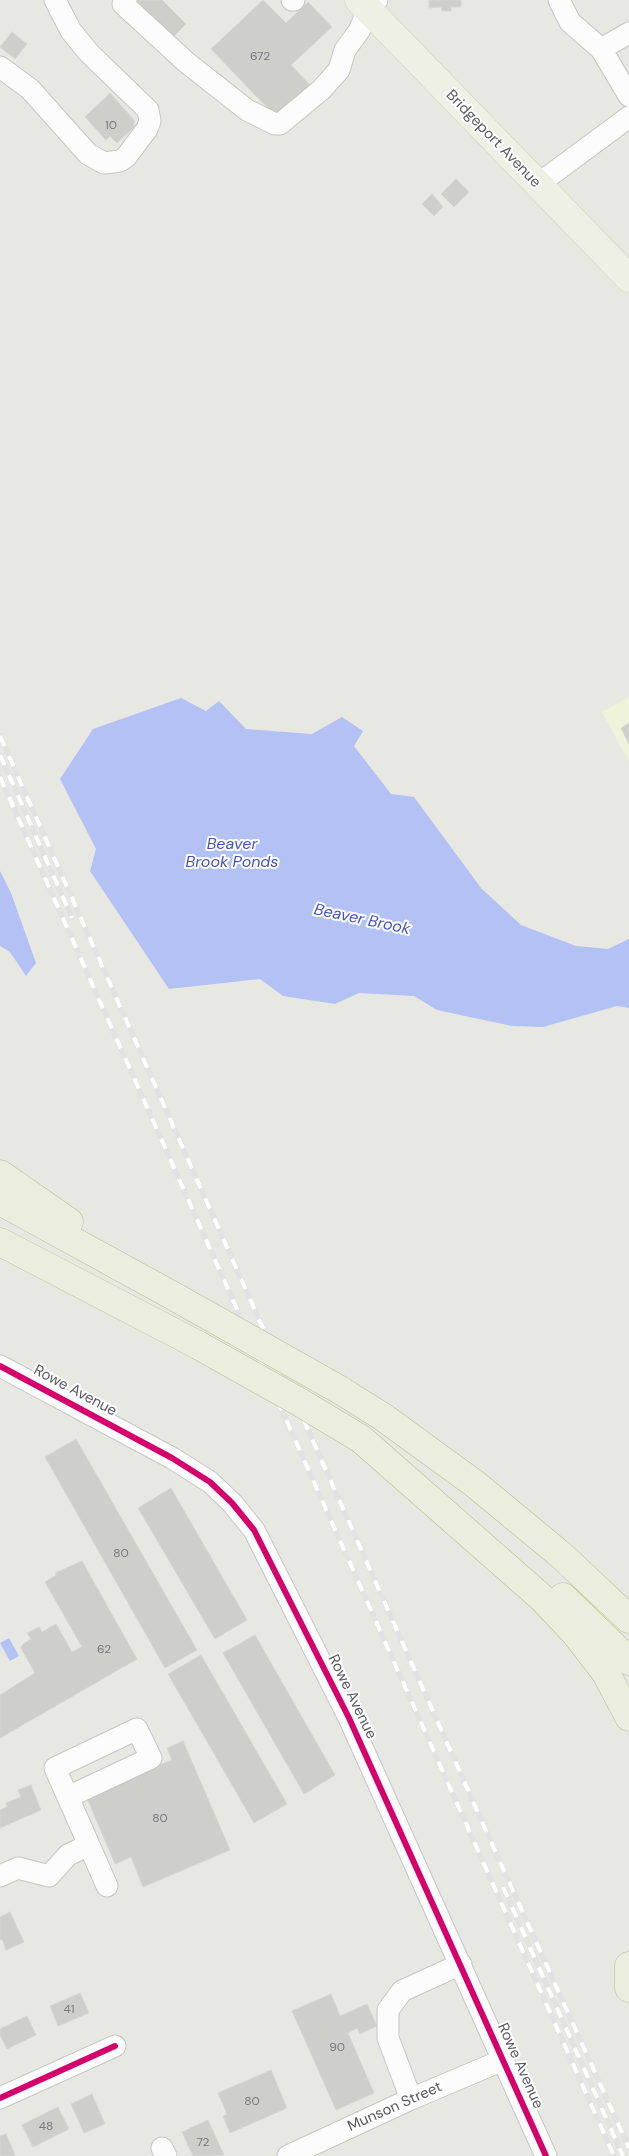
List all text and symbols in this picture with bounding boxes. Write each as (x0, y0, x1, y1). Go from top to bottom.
house number: 672 (250, 50, 270, 64)
street label: Bridgeport Avenue (442, 86, 544, 192)
house number: 10 (105, 119, 117, 133)
water label: Beaver Brook Ponds (186, 835, 278, 873)
water label: Beaver Brook (312, 900, 412, 940)
street label: Rowe Avenue (30, 1362, 120, 1420)
house number: 80 (113, 1547, 129, 1561)
house number: 62 (97, 1643, 111, 1657)
street label: Rowe Avenue (324, 1652, 380, 1742)
house number: 80 (152, 1812, 168, 1826)
house number: 41 (63, 2003, 75, 2017)
street label: Rowe Avenue (493, 2020, 547, 2112)
house number: 90 (329, 2041, 345, 2055)
street label: Munson Street (345, 2078, 445, 2136)
house number: 80 (244, 2095, 260, 2109)
house number: 48 (39, 2120, 53, 2134)
house number: 72 (196, 2136, 210, 2150)

